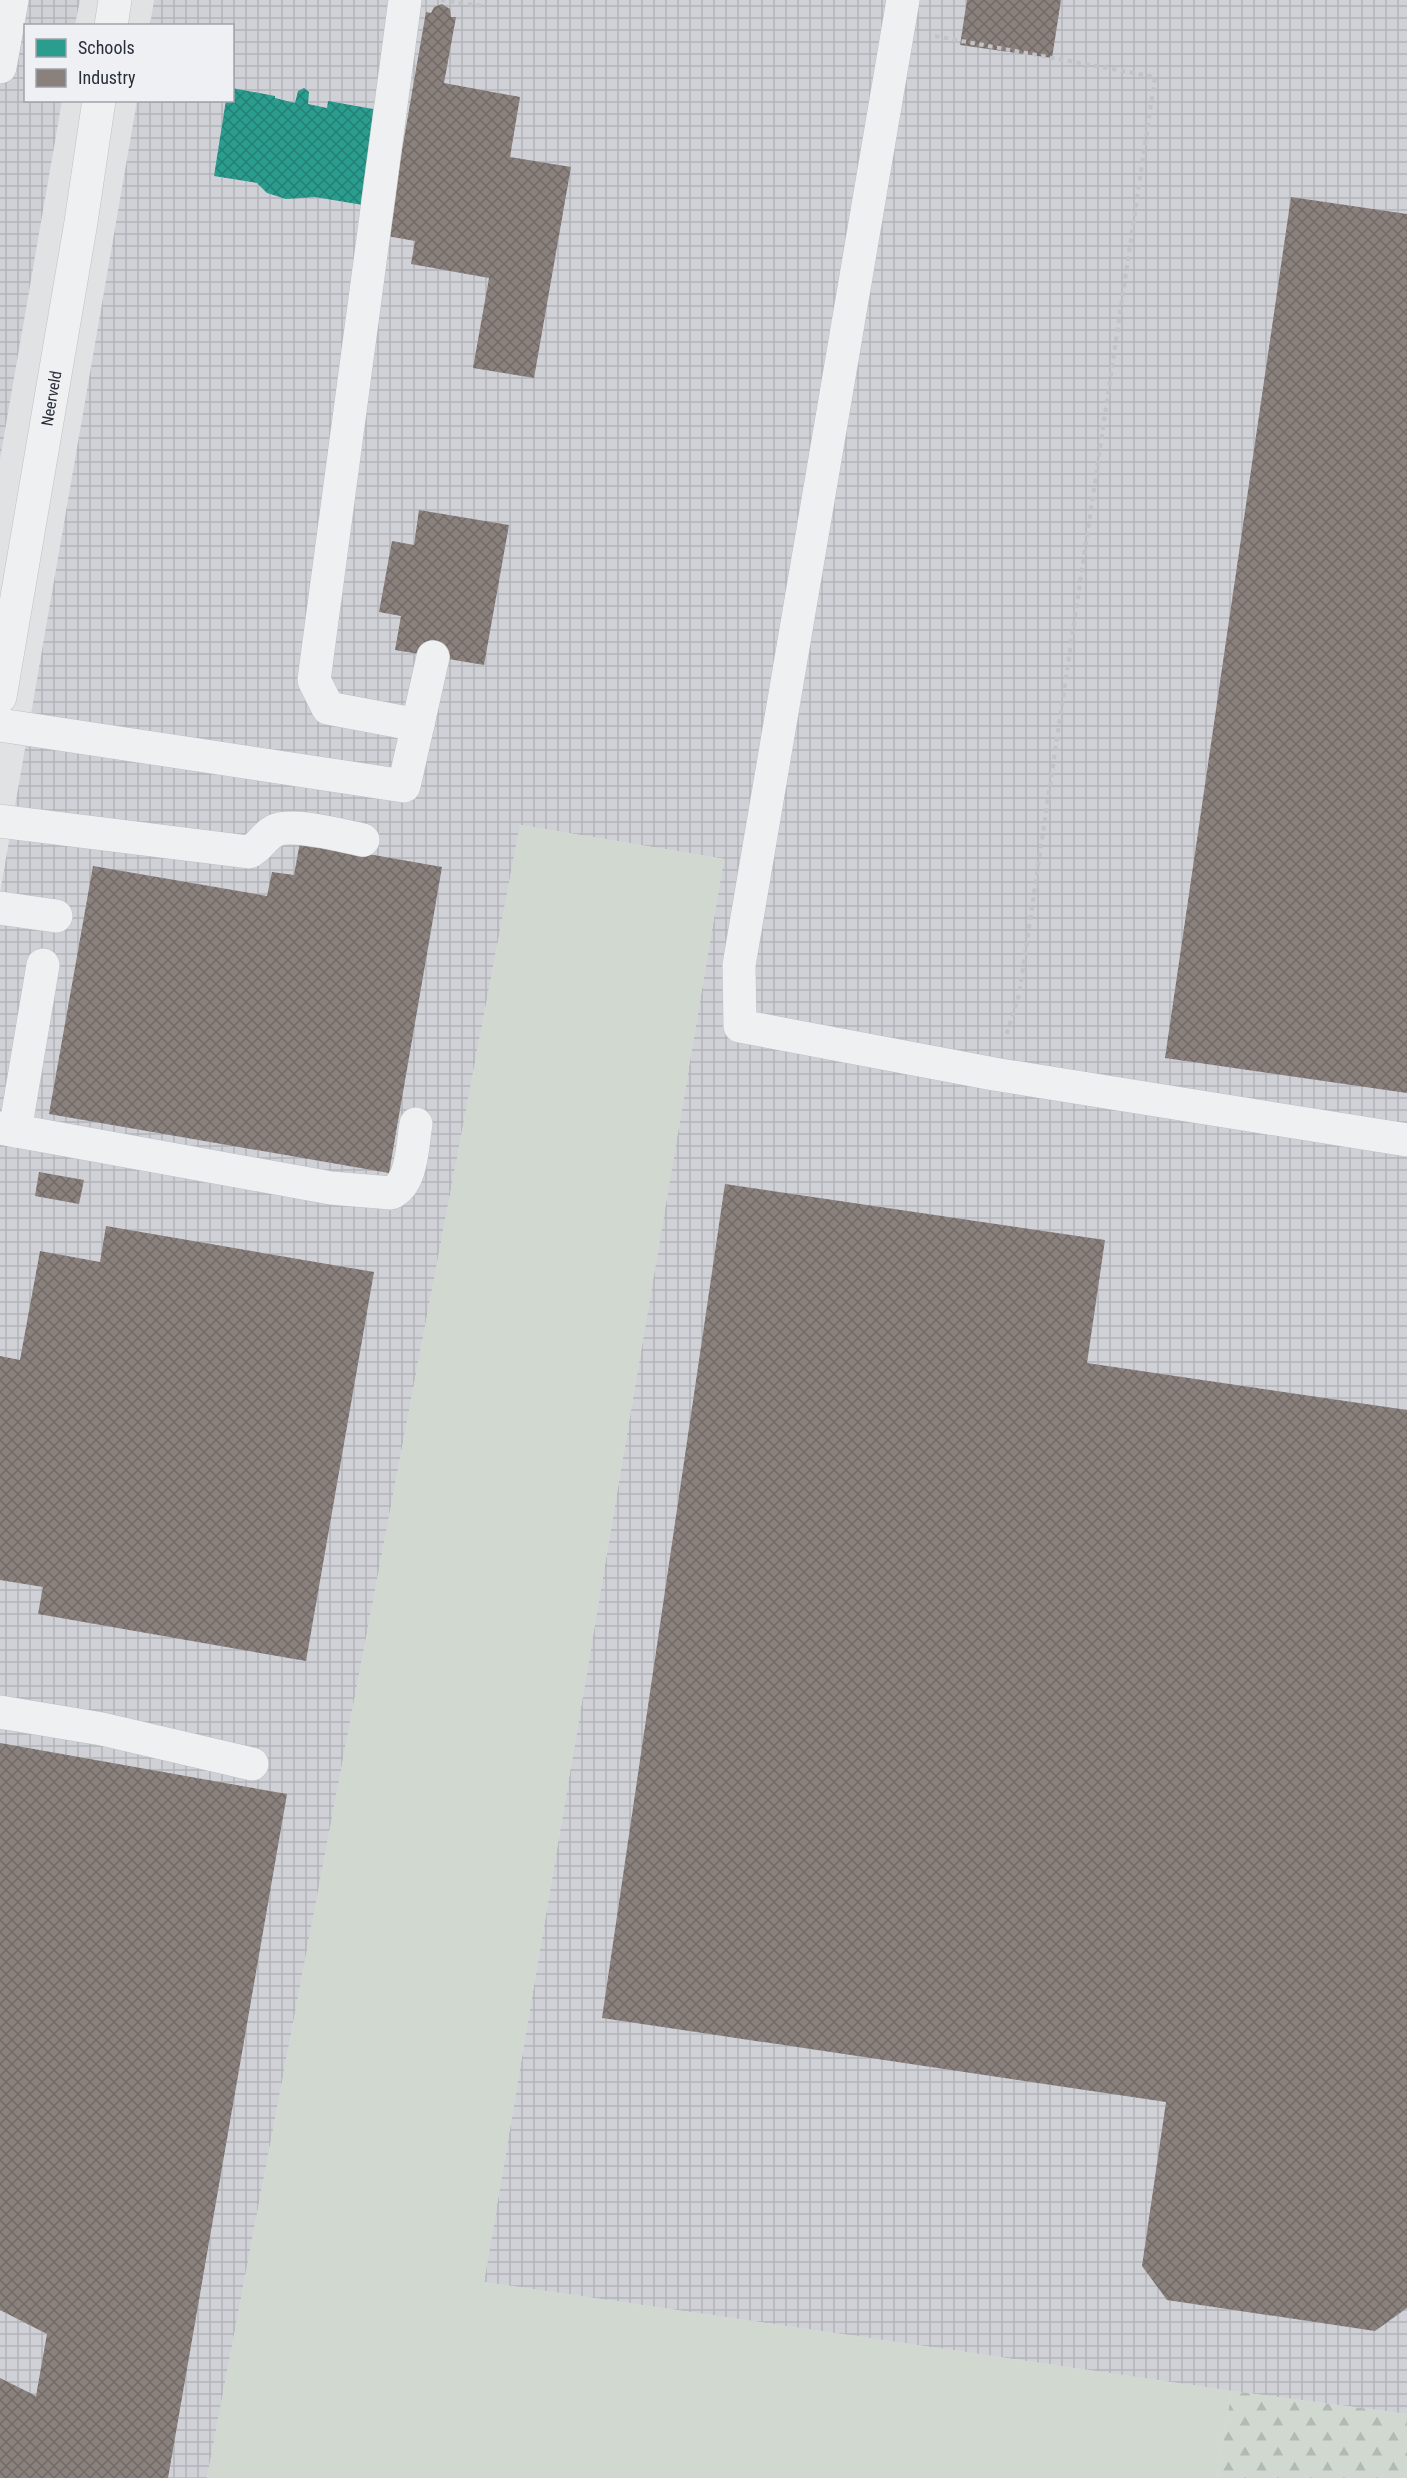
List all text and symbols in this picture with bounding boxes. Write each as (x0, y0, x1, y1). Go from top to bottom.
legend (24, 24, 234, 102)
text: Schools (78, 37, 135, 58)
text: Industry (78, 67, 136, 88)
street label: Neerveld (37, 369, 65, 427)

